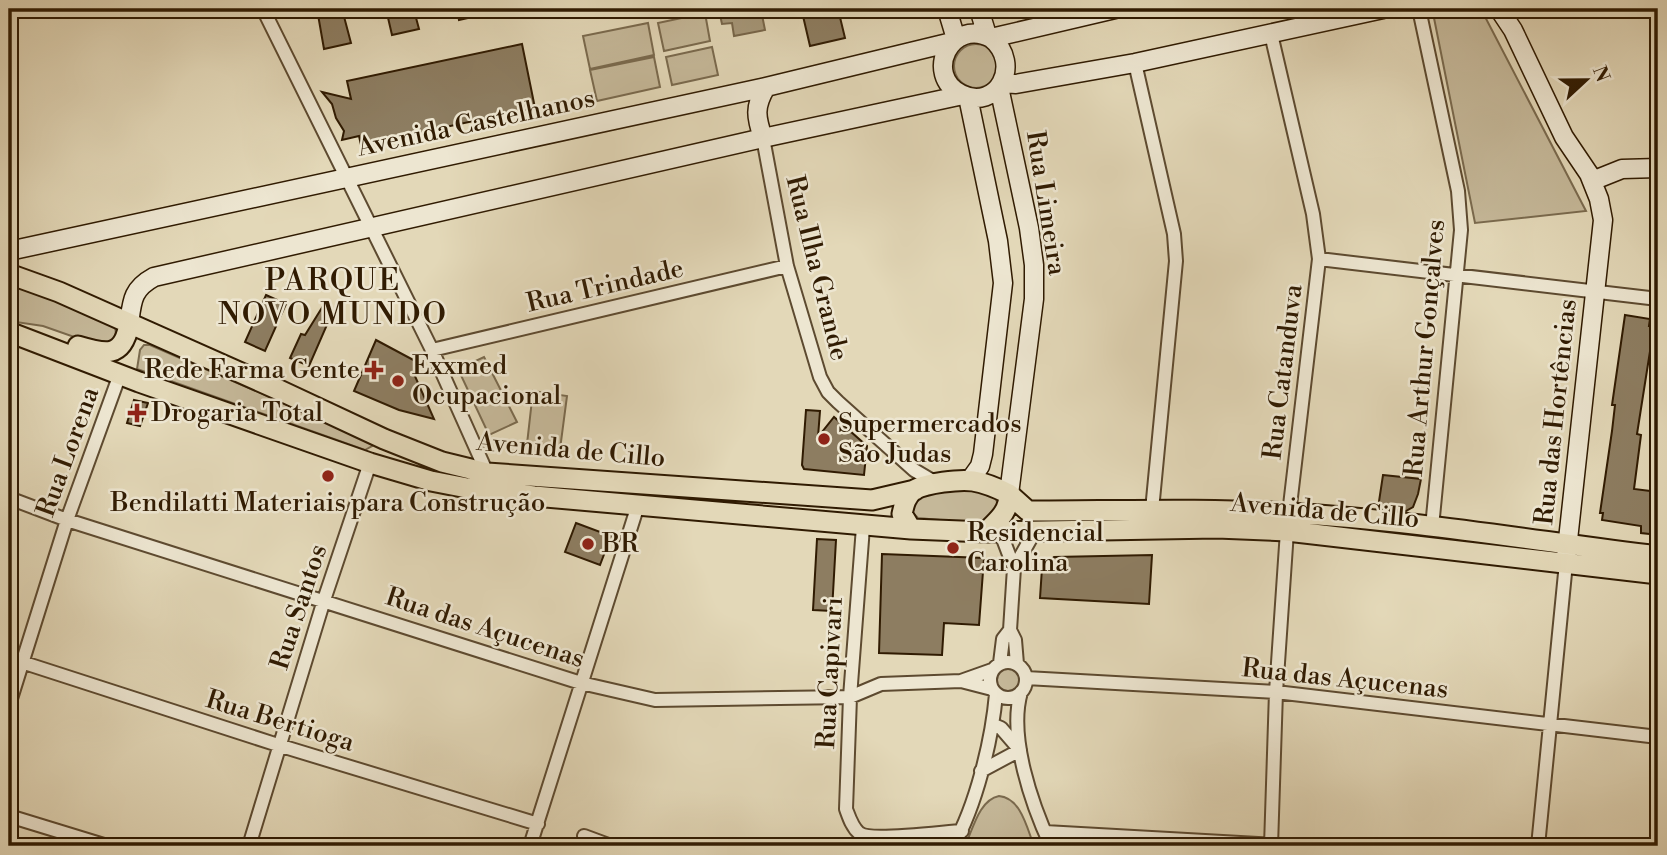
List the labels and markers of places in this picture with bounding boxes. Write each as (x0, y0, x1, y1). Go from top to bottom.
place label: Exxmed Ocupacional (412, 350, 561, 412)
place label: Rede Farma Gente (144, 354, 360, 386)
marker: Rede Farma Gente (366, 362, 382, 378)
marker: Exxmed Ocupacional (390, 373, 406, 389)
place label: Drogaria Total (151, 397, 323, 429)
marker: Drogaria Total (129, 405, 145, 421)
place label: Supermercados São Judas (838, 408, 1022, 470)
marker: Supermercados São Judas (816, 431, 832, 447)
marker: Bendilatti Materiais para Construção (320, 468, 336, 484)
place label: Bendilatti Materiais para Construção (110, 487, 545, 519)
place label: Residencial Carolina (967, 517, 1104, 579)
place label: BR (601, 528, 639, 560)
marker: BR (580, 536, 596, 552)
marker: Residencial Carolina (945, 540, 961, 556)

